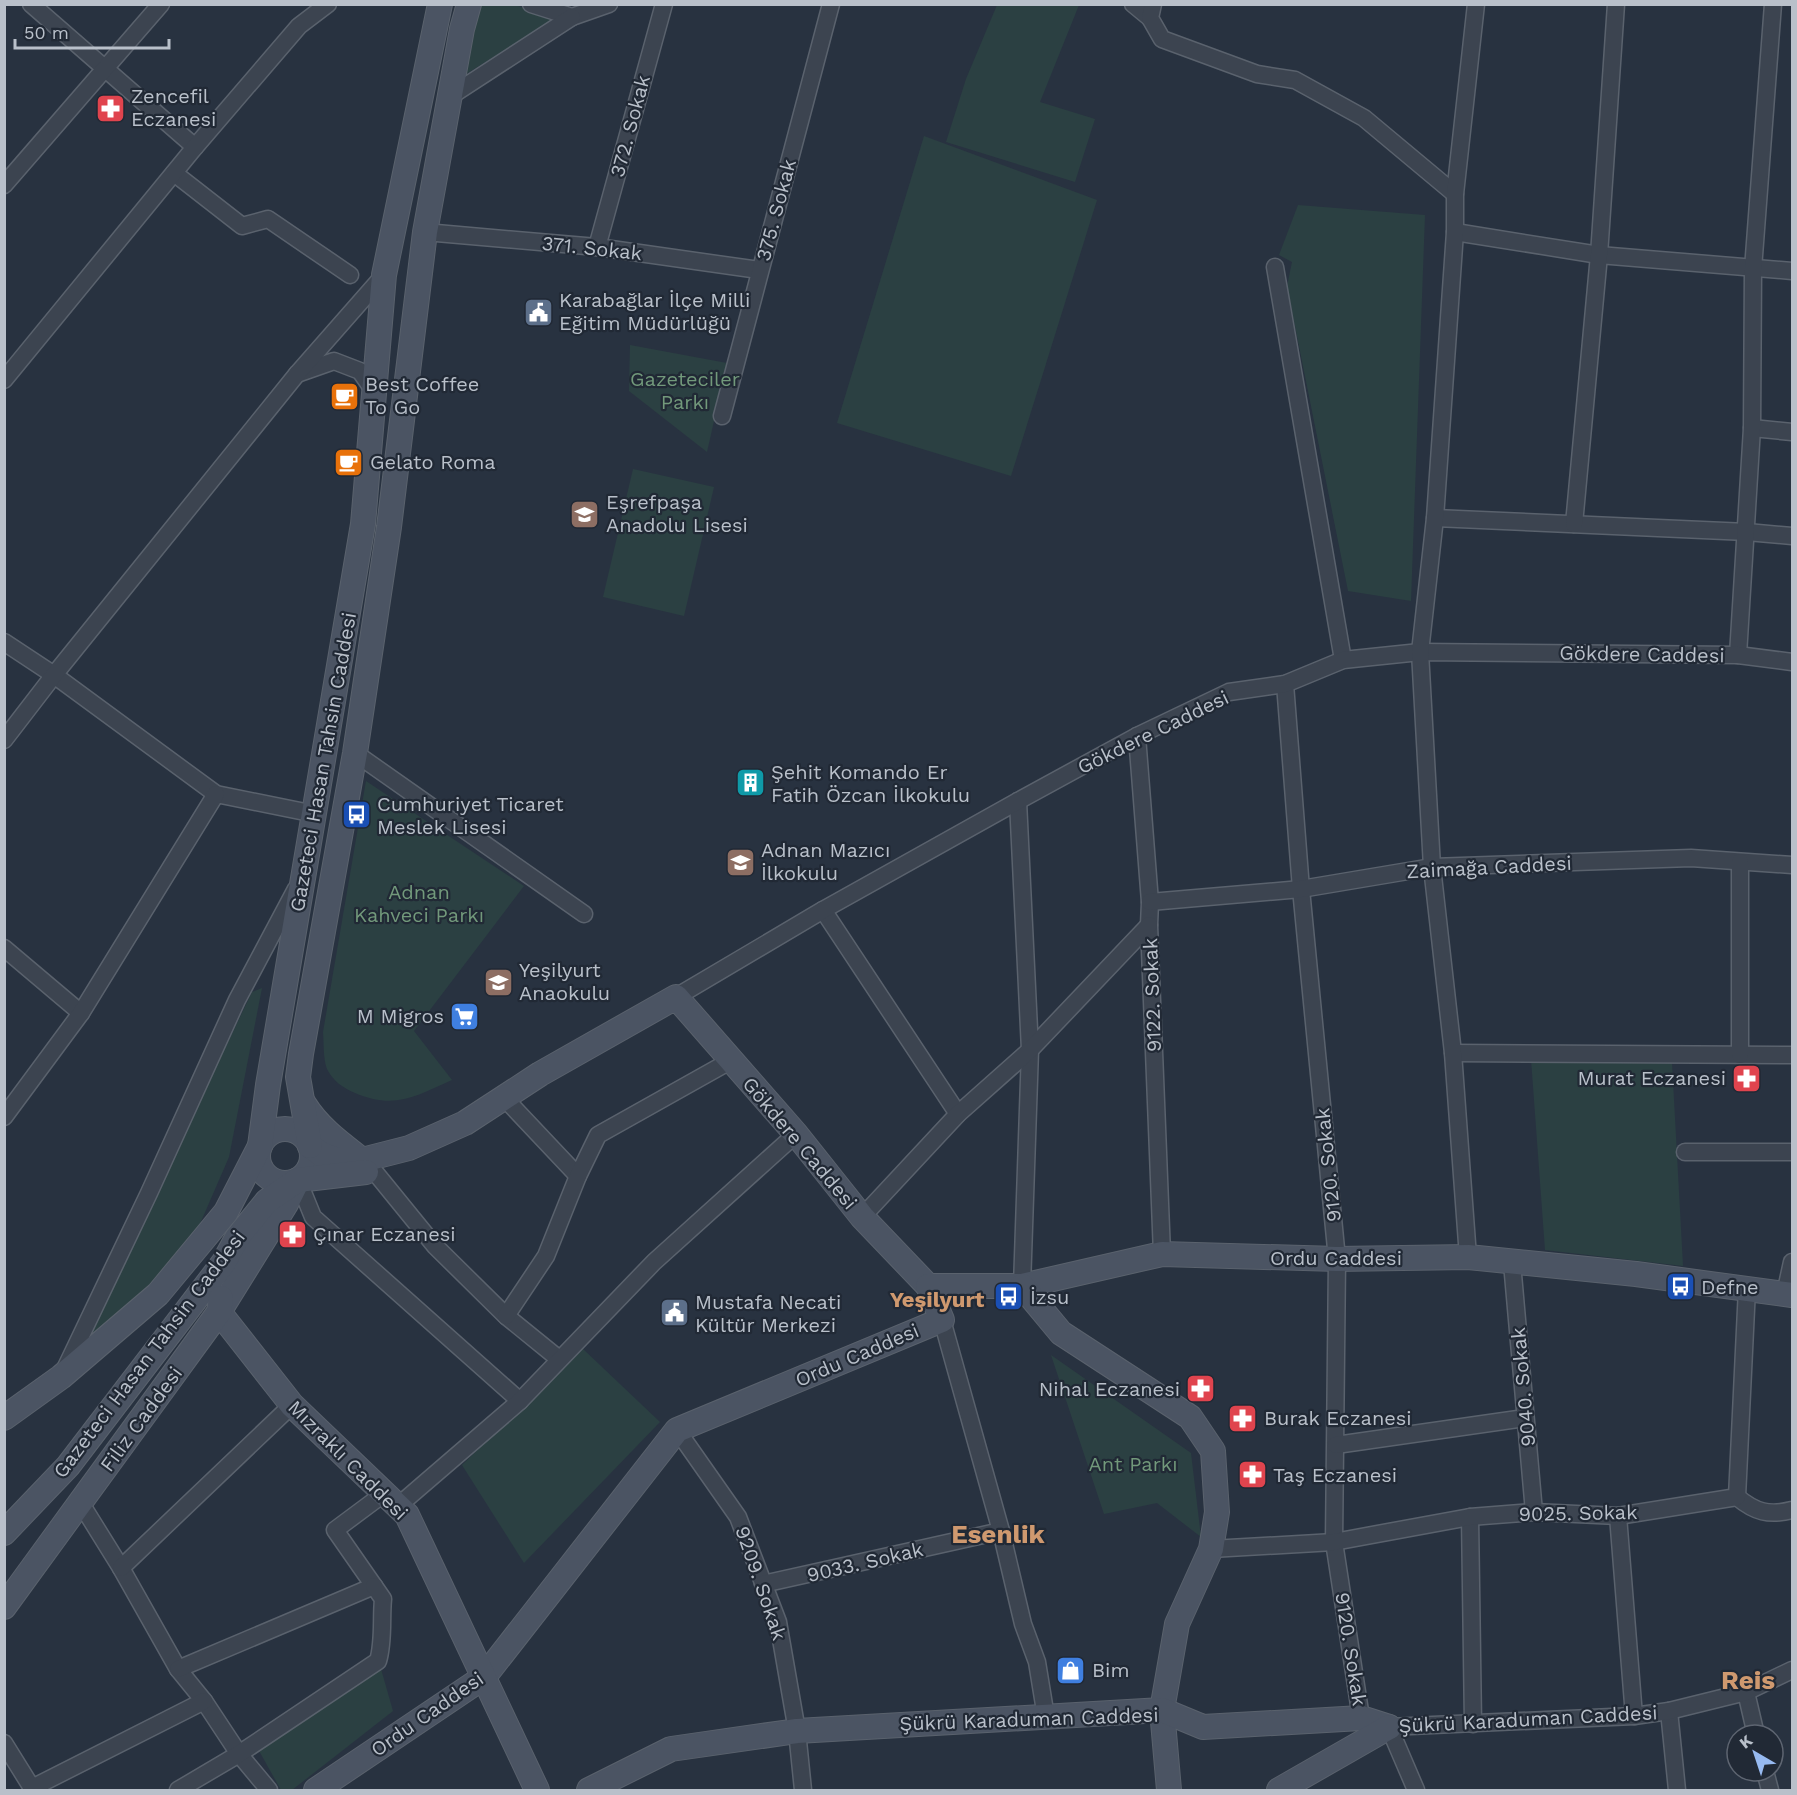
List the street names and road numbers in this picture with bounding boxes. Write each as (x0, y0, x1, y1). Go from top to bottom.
street label: 372. Sokak (605, 72, 655, 180)
street label: 375. Sokak (751, 156, 801, 264)
street label: 371. Sokak (541, 231, 643, 265)
street label: Gazeteci Hasan Tahsin Caddesi (285, 610, 361, 914)
street label: Gökdere Caddesi (1559, 641, 1725, 667)
street label: Gökdere Caddesi (1073, 685, 1233, 779)
street label: Zaimağa Caddesi (1406, 851, 1572, 883)
street label: 9122. Sokak (1138, 937, 1166, 1053)
street label: Gökdere Caddesi (738, 1072, 862, 1214)
street label: 9120. Sokak (1310, 1107, 1346, 1223)
street label: Gazeteci Hasan Tahsin Caddesi (48, 1226, 250, 1482)
street label: Ordu Caddesi (1270, 1246, 1402, 1270)
street label: Ordu Caddesi (792, 1318, 922, 1392)
street label: 9040. Sokak (1506, 1326, 1540, 1448)
street label: Filiz Caddesi (95, 1362, 187, 1476)
street label: Mızraklı Caddesi (283, 1395, 413, 1525)
street label: 9025. Sokak (1518, 1500, 1638, 1526)
street label: 9209. Sokak (730, 1523, 792, 1643)
street label: 9033. Sokak (805, 1537, 925, 1587)
street label: 9120. Sokak (1330, 1591, 1372, 1707)
street label: Ordu Caddesi (366, 1666, 488, 1762)
street label: Şükrü Karaduman Caddesi (1398, 1700, 1658, 1738)
street label: Şükrü Karaduman Caddesi (899, 1702, 1159, 1736)

